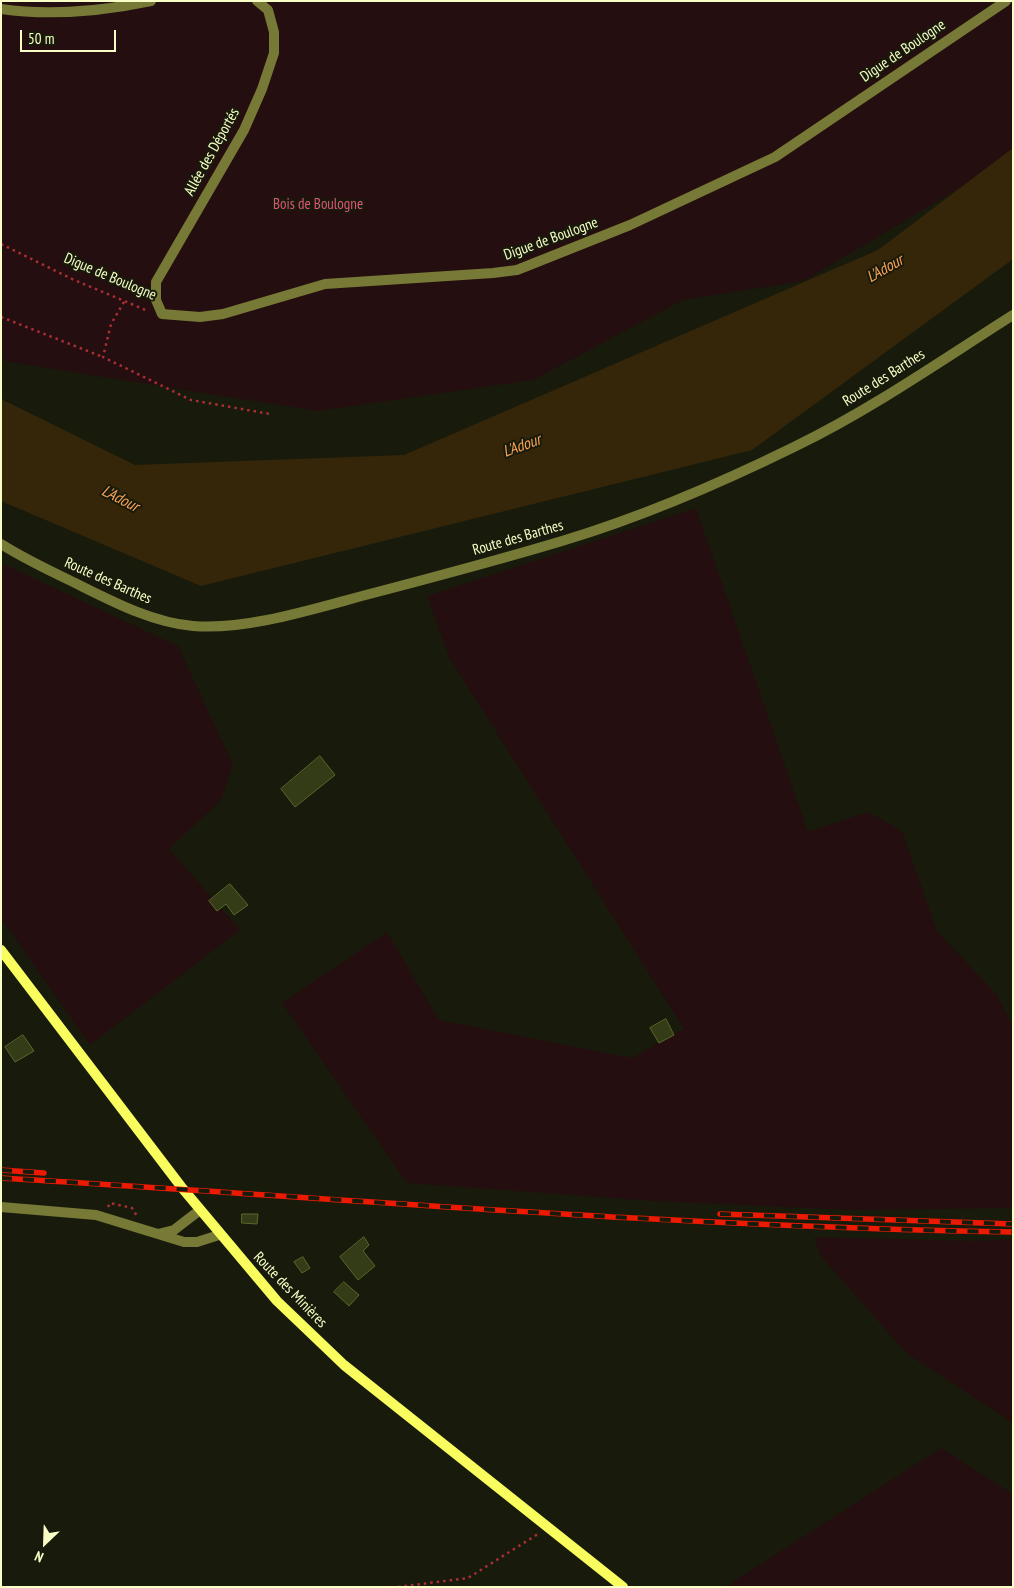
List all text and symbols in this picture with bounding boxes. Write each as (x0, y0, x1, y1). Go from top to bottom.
street label: Digue de Boulogne (857, 16, 949, 86)
scale bar (22, 20, 119, 52)
text: 50 m (28, 29, 54, 48)
street label: Allée des Déportés (181, 105, 243, 199)
park label: Bois de Boulogne (273, 196, 363, 214)
street label: Digue de Boulogne (502, 214, 600, 264)
street label: Digue de Boulogne (61, 249, 159, 305)
water label: L'Adour (863, 251, 907, 287)
street label: Route des Barthes (840, 346, 928, 410)
water label: L'Adour (500, 430, 544, 462)
water label: L'Adour (98, 482, 142, 516)
street label: Route des Barthes (471, 516, 565, 560)
street label: Route des Barthes (62, 554, 154, 608)
street label: Route des Minières (249, 1248, 331, 1332)
north arrow (20, 1518, 70, 1568)
text: N (32, 1547, 46, 1566)

